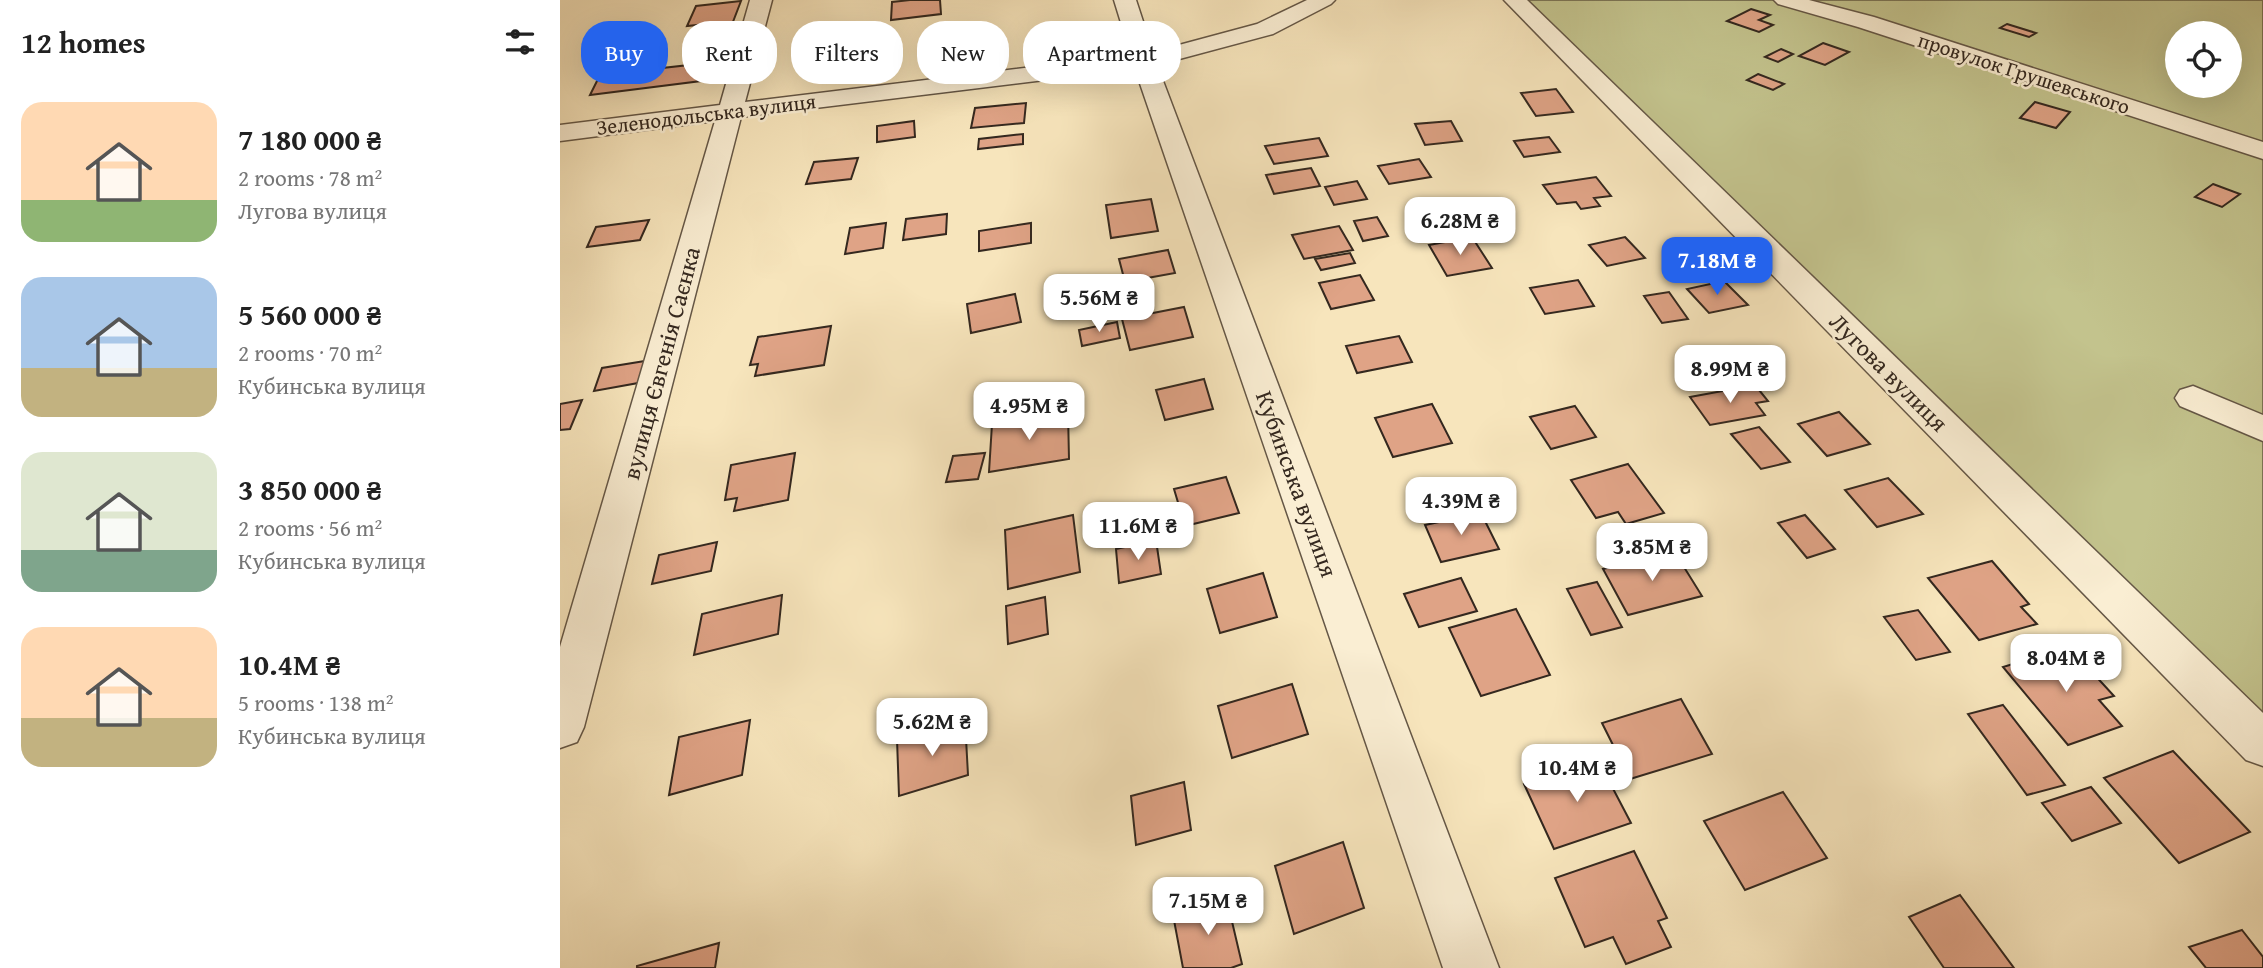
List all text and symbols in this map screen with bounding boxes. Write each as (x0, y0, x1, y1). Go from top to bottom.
text: 12 homes (21, 20, 146, 64)
chip: Buy (581, 21, 668, 84)
chip: Rent (682, 21, 777, 84)
chip: Filters (791, 21, 903, 84)
chip: New (917, 21, 1009, 84)
chip: Apartment (1023, 21, 1181, 84)
map controls (2165, 21, 2242, 98)
button: locate (2165, 21, 2242, 98)
icon: filters (501, 23, 539, 61)
street label: провулок Грушевського (1914, 24, 2134, 122)
street label: Зеленодольська вулиця (594, 85, 818, 143)
text: 7 180 000 ₴ (238, 117, 382, 161)
icon: home (77, 130, 161, 214)
text: 2 rooms · 78 m² (238, 161, 382, 194)
text: Лугова вулиця (238, 194, 387, 227)
pin: 6.28M ₴ (1395, 198, 1525, 257)
text: 6.28M ₴ (1420, 203, 1500, 236)
pin: 7.18M ₴ (1652, 238, 1782, 297)
street label: вулиця Євгенія Саєнка (613, 242, 709, 483)
text: 7.18M ₴ (1677, 243, 1757, 276)
pin: 5.56M ₴ (1034, 274, 1164, 334)
text: 5.56M ₴ (1059, 280, 1139, 313)
text: 5 560 000 ₴ (238, 292, 382, 336)
icon: home (77, 305, 161, 389)
street label: Лугова вулиця (1822, 305, 1956, 439)
text: 2 rooms · 70 m² (238, 336, 382, 369)
pin: 8.99M ₴ (1665, 346, 1795, 405)
text: 8.99M ₴ (1690, 351, 1770, 384)
text: Кубинська вулиця (238, 369, 426, 402)
pin: 4.95M ₴ (964, 382, 1094, 442)
street label: Кубинська вулиця (1247, 386, 1347, 582)
text: 4.95M ₴ (989, 388, 1069, 421)
text: 3 850 000 ₴ (238, 467, 382, 511)
pin: 4.39M ₴ (1396, 477, 1526, 537)
icon: home (77, 480, 161, 564)
text: 4.39M ₴ (1421, 483, 1501, 516)
pin: 11.6M ₴ (1073, 503, 1203, 562)
text: 11.6M ₴ (1098, 508, 1178, 541)
text: 2 rooms · 56 m² (238, 511, 382, 544)
pin: 3.85M ₴ (1587, 524, 1717, 583)
text: 3.85M ₴ (1612, 529, 1692, 562)
text: Кубинська вулиця (238, 544, 426, 577)
pin: 8.04M ₴ (2001, 634, 2131, 694)
text: 8.04M ₴ (2026, 640, 2106, 673)
text: 10.4M ₴ (238, 642, 341, 686)
icon: home (77, 655, 161, 739)
text: 5 rooms · 138 m² (238, 686, 393, 719)
pin: 5.62M ₴ (867, 698, 997, 758)
text: 5.62M ₴ (892, 704, 972, 737)
text: Кубинська вулиця (238, 719, 426, 752)
pin: 10.4M ₴ (1512, 744, 1642, 804)
text: 10.4M ₴ (1537, 750, 1617, 783)
pin: 7.15M ₴ (1143, 878, 1273, 937)
text: 7.15M ₴ (1168, 883, 1248, 916)

